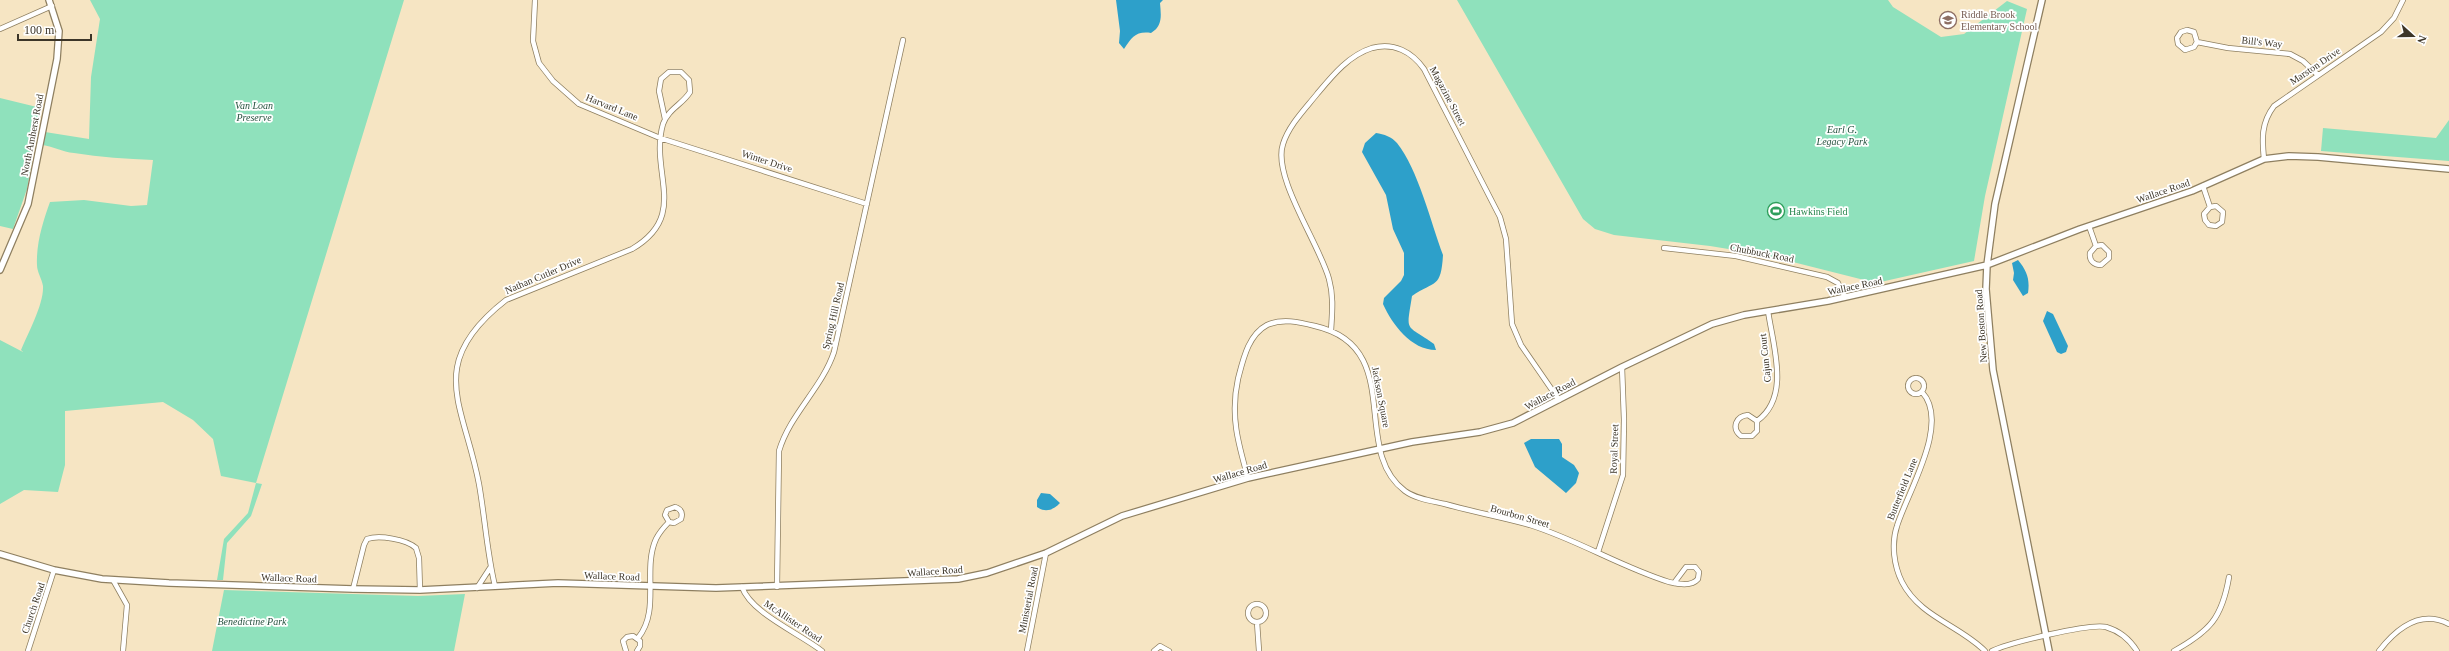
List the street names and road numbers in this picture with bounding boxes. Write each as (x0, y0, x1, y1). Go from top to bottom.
street label: Bill's Way (2241, 34, 2283, 50)
street label: Marston Drive (2288, 45, 2343, 87)
street label: Magazine Street (1428, 65, 1468, 128)
street label: Harvard Lane (584, 92, 640, 123)
street label: North Amherst Road (19, 93, 45, 177)
street label: Winter Drive (740, 148, 794, 175)
street label: Wallace Road (2135, 177, 2191, 205)
street label: Chubbuck Road (1729, 241, 1795, 265)
street label: Nathan Cutler Drive (503, 254, 583, 296)
street label: Wallace Road (1827, 275, 1883, 297)
street label: Spring Hill Road (820, 281, 846, 351)
street label: New Boston Road (1973, 289, 1989, 363)
street label: Cajun Court (1757, 333, 1773, 383)
street label: Jackson Square (1370, 366, 1392, 429)
street label: Wallace Road (1523, 376, 1577, 412)
street label: Royal Street (1608, 424, 1620, 474)
street label: Butterfield Lane (1885, 456, 1920, 522)
street label: Wallace Road (1212, 459, 1268, 485)
street label: Bourbon Street (1489, 502, 1551, 530)
street label: Wallace Road (907, 564, 963, 578)
street label: Ministerial Road (1016, 566, 1040, 634)
street label: Wallace Road (584, 570, 640, 582)
street label: Wallace Road (261, 572, 317, 584)
street label: Church Road (19, 581, 47, 635)
street label: McAllister Road (762, 598, 824, 644)

